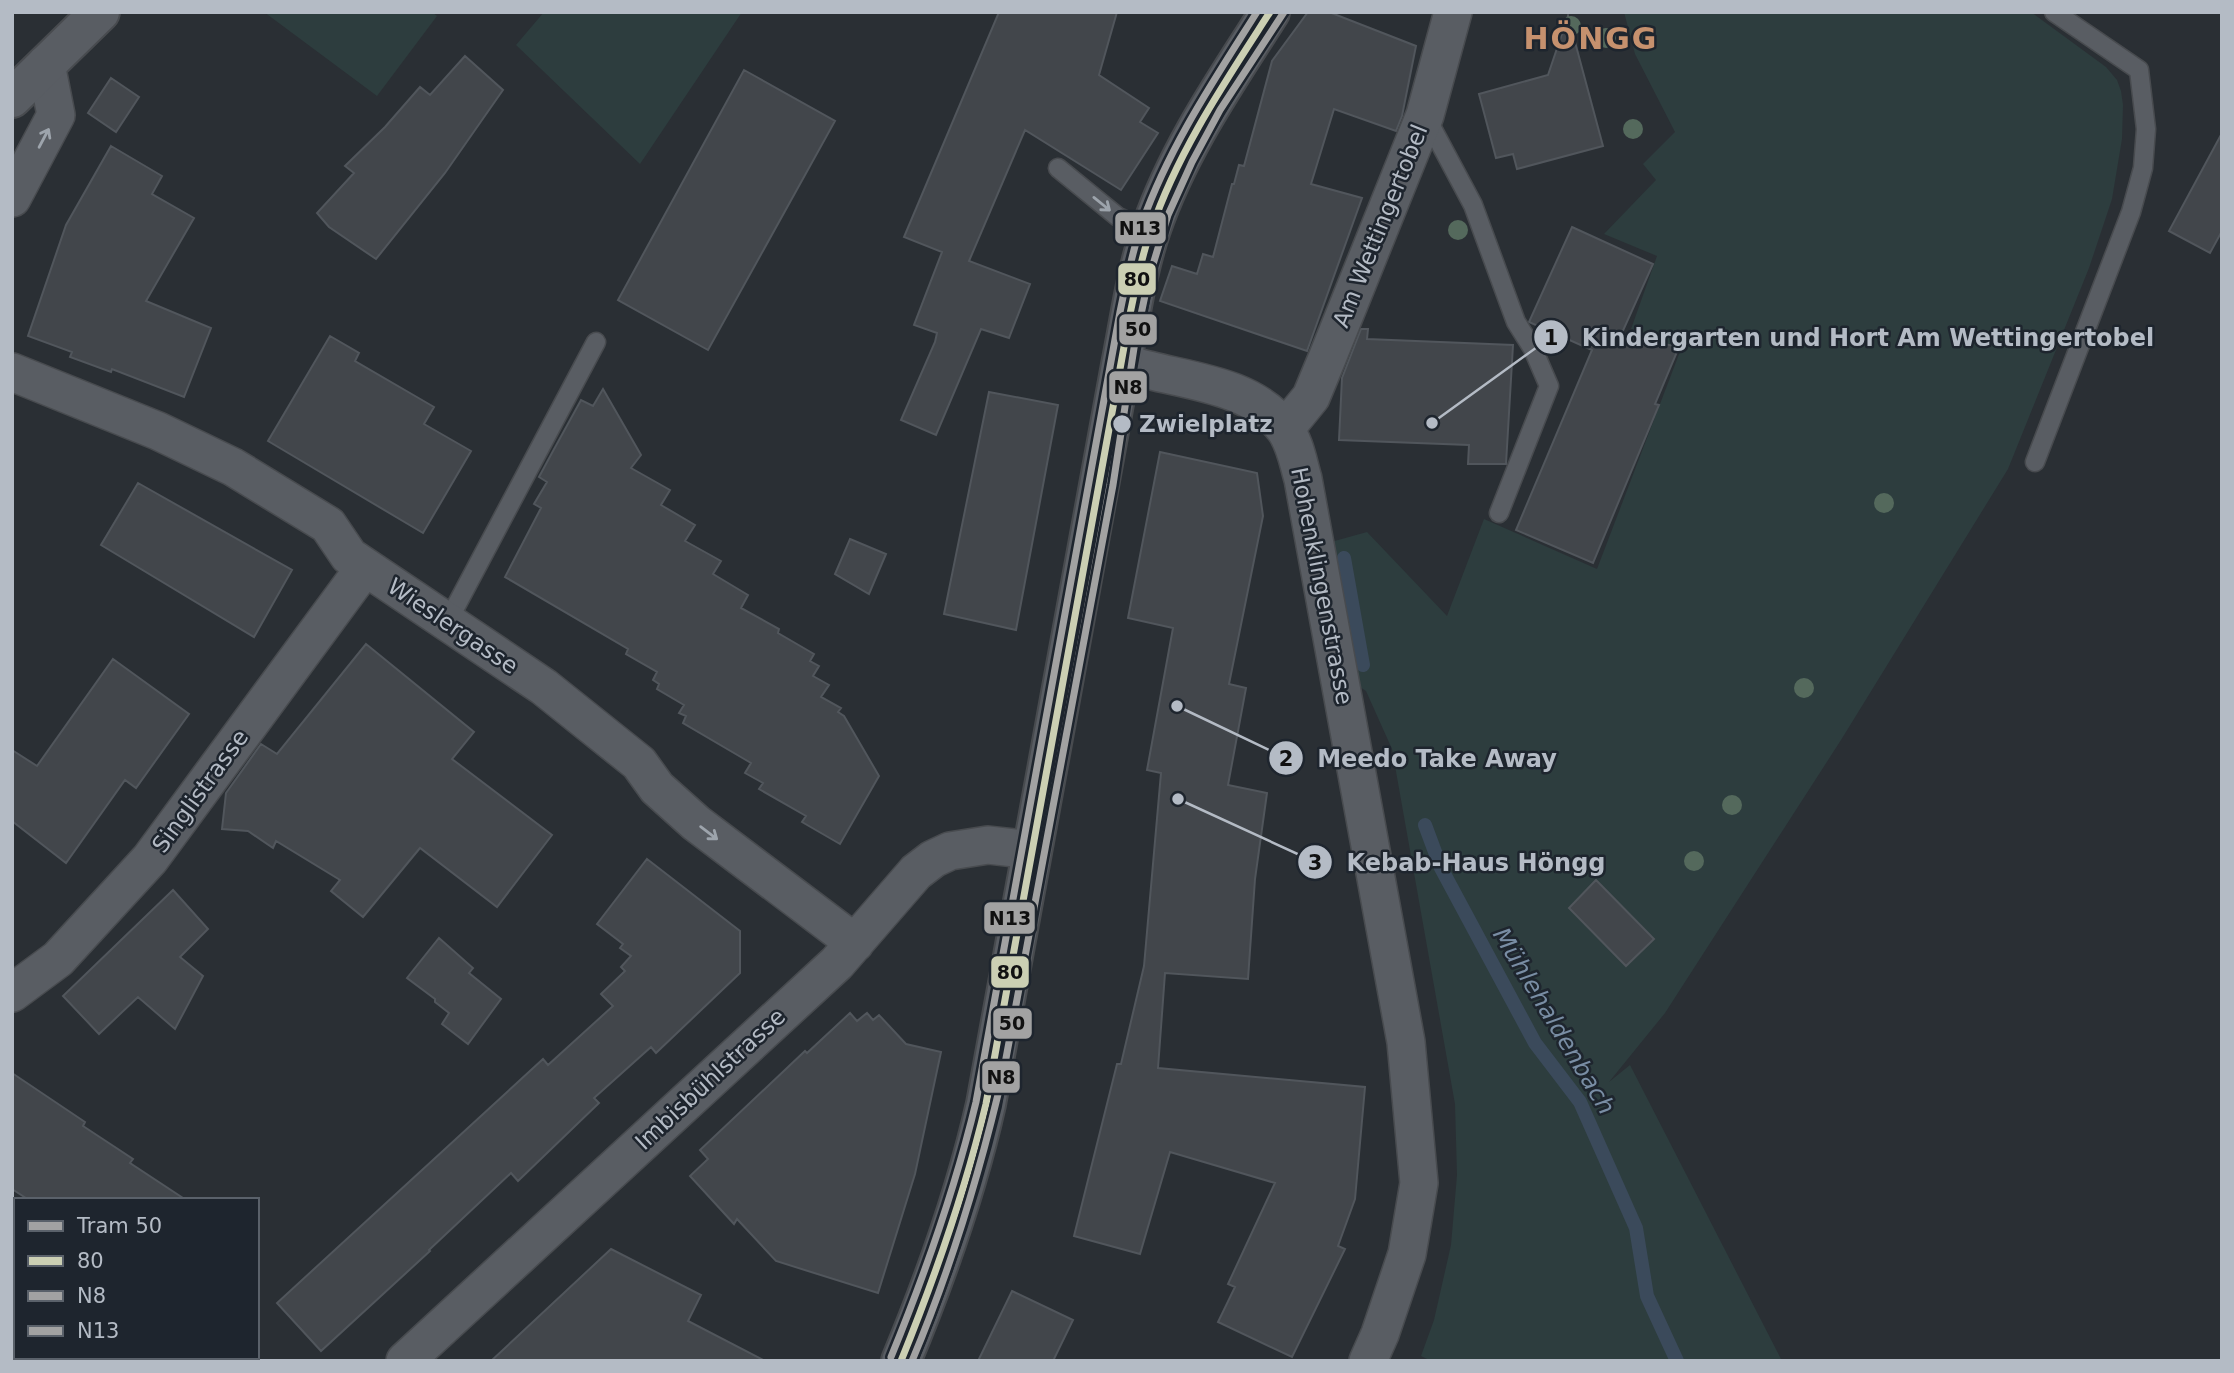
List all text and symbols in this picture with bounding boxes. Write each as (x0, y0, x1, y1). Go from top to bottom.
district label: HÖNGG (1524, 20, 1658, 56)
street label: Am Wettingertobel (1327, 121, 1433, 331)
one-way arrow (38, 128, 51, 149)
one-way arrow (1092, 196, 1110, 212)
line badge: N13 (1114, 211, 1167, 245)
text: N13 (1119, 217, 1161, 239)
line badge: 80 (1117, 262, 1157, 296)
text: 80 (1124, 268, 1150, 290)
line badge: 50 (1118, 313, 1158, 346)
callout: Kindergarten und Hort Am Wettingertobel (1533, 315, 2169, 360)
text: 50 (1125, 318, 1151, 340)
text: Kindergarten und Hort Am Wettingertobel (1582, 324, 2154, 352)
text: 1 (1544, 326, 1558, 350)
line badge: N8 (1108, 370, 1148, 404)
text: N8 (1113, 376, 1143, 398)
place label: Zwielplatz (1139, 411, 1273, 437)
marker: Zwielplatz (1111, 413, 1133, 435)
street label: Hohenklingenstrasse (1286, 465, 1358, 707)
street label: Wieslergasse (383, 573, 523, 679)
street label: Singlistrasse (147, 724, 253, 858)
callout: Meedo Take Away (1268, 736, 1571, 781)
text: Meedo Take Away (1317, 745, 1557, 773)
text: 2 (1279, 747, 1293, 771)
one-way arrow (699, 826, 718, 840)
callout: Kebab-Haus Höngg (1297, 840, 1619, 885)
text: Kebab-Haus Höngg (1347, 849, 1606, 877)
text: 3 (1308, 851, 1322, 875)
line badge: N13 (983, 901, 1036, 935)
text: N13 (989, 907, 1031, 929)
water label: Mühlehaldenbach (1487, 923, 1621, 1119)
line badge: 80 (990, 955, 1030, 989)
text: 80 (997, 961, 1023, 983)
street label: Imbisbühlstrasse (630, 1003, 790, 1155)
line badge: 50 (992, 1007, 1033, 1040)
text: 50 (999, 1012, 1025, 1034)
line badge: N8 (981, 1060, 1021, 1094)
text: N8 (986, 1066, 1016, 1088)
legend (14, 1198, 259, 1359)
text: Tram 50 (76, 1214, 162, 1238)
text: 80 (77, 1249, 104, 1273)
text: N8 (77, 1284, 106, 1308)
text: N13 (77, 1319, 119, 1343)

